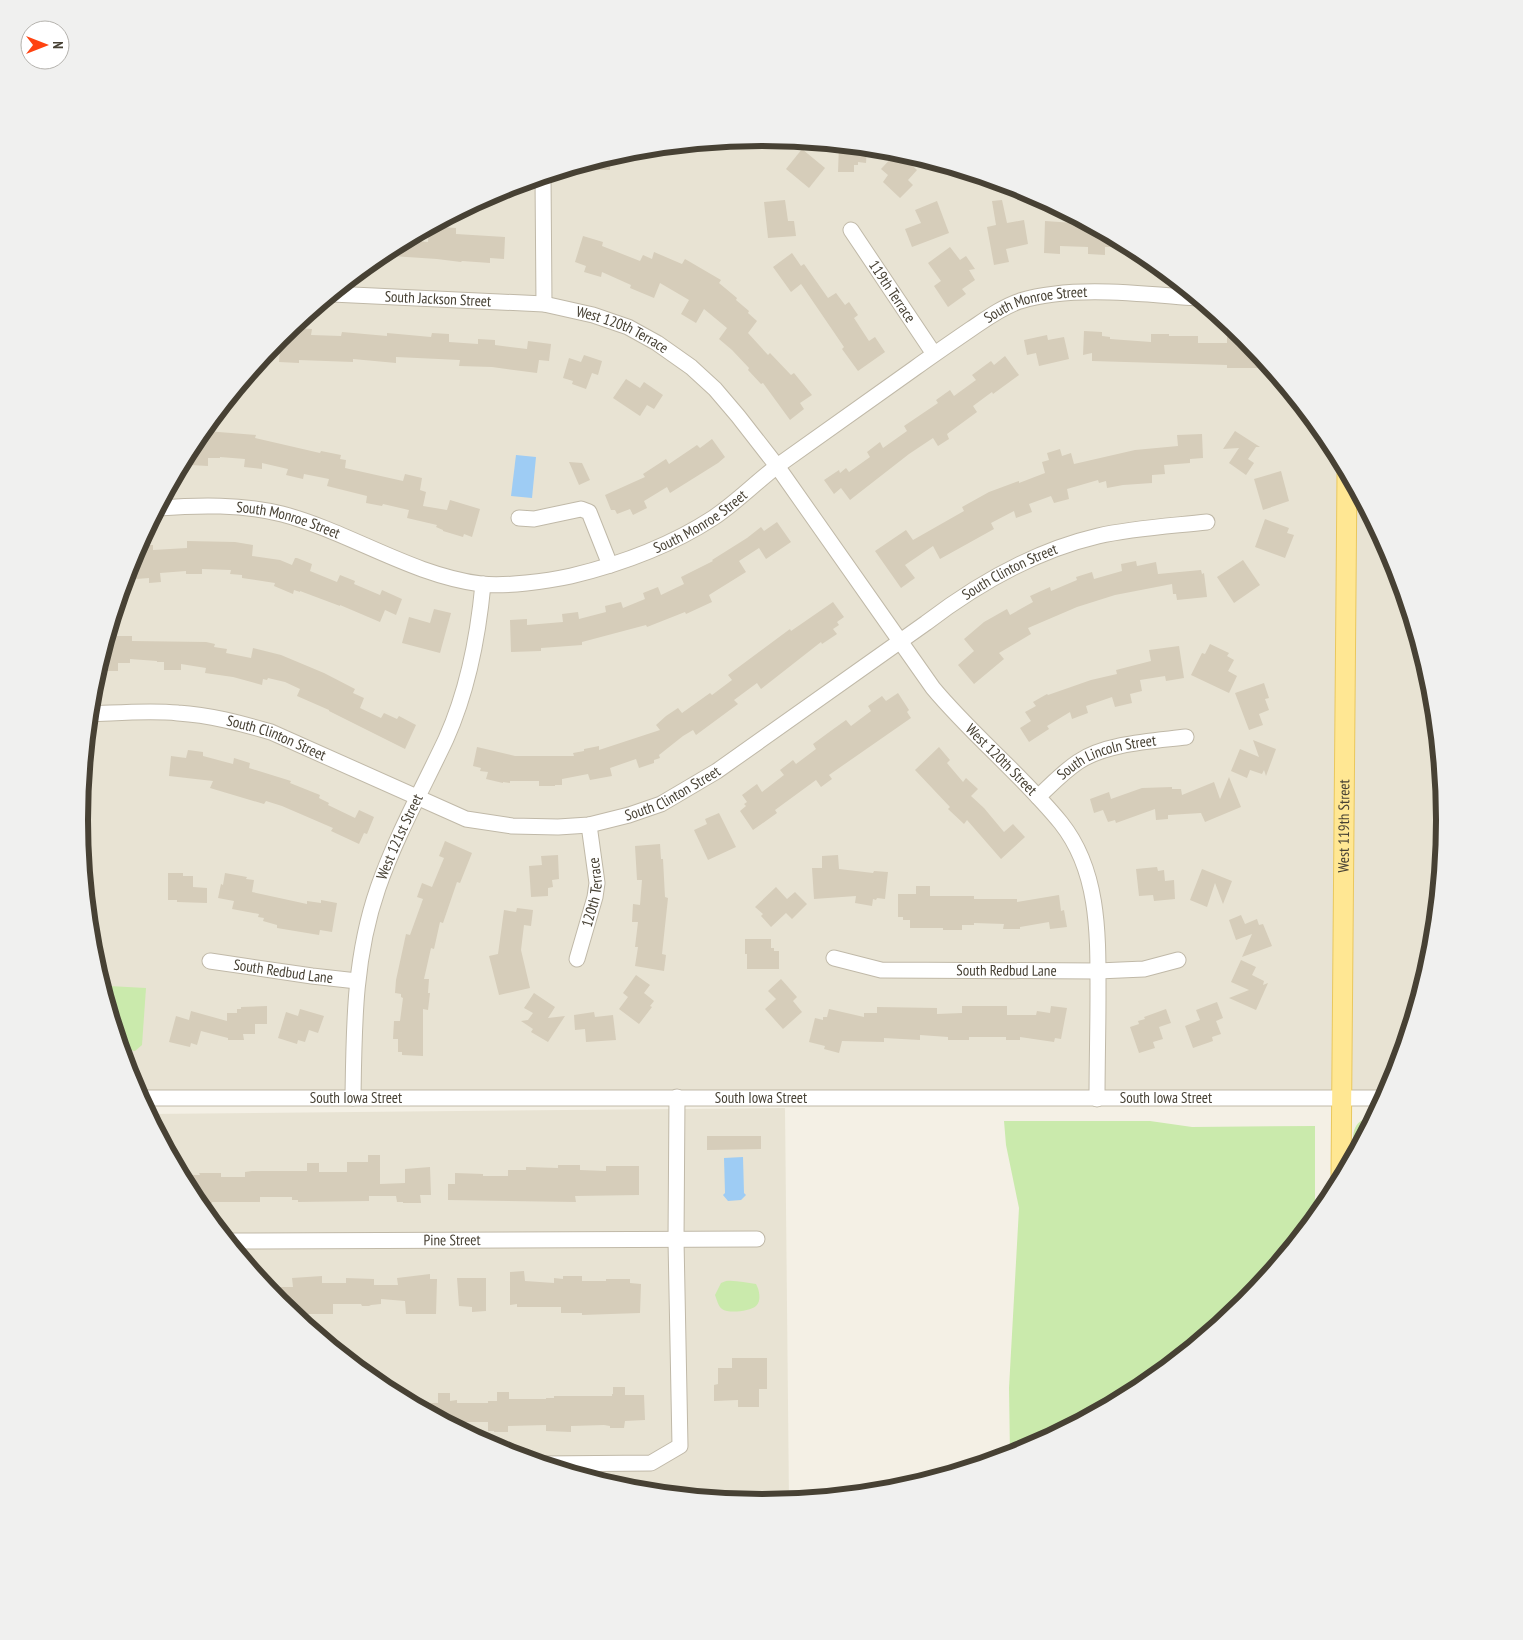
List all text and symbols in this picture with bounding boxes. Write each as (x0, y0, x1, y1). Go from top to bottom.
north arrow (20, 20, 70, 70)
text: N (49, 41, 67, 49)
street label: 119th Terrace (865, 257, 920, 326)
street label: South Monroe Street (980, 282, 1087, 327)
street label: South Jackson Street (384, 286, 492, 310)
street label: West 120th Terrace (575, 302, 672, 357)
street label: South Monroe Street (650, 485, 751, 557)
street label: South Monroe Street (236, 497, 343, 543)
street label: South Clinton Street (958, 539, 1060, 604)
street label: South Clinton Street (225, 711, 329, 764)
street label: West 120th Street (962, 720, 1042, 799)
street label: South Lincoln Street (1053, 730, 1157, 784)
street label: South Clinton Street (623, 762, 724, 825)
street label: West 119th Street (1334, 779, 1353, 873)
street label: West 121st Street (372, 791, 427, 882)
street label: 120th Terrace (577, 856, 606, 929)
street label: South Redbud Lane (232, 955, 334, 987)
street label: South Redbud Lane (956, 960, 1057, 980)
street label: South Iowa Street (310, 1088, 402, 1107)
street label: South Iowa Street (715, 1088, 807, 1107)
street label: South Iowa Street (1120, 1088, 1212, 1107)
street label: Pine Street (423, 1230, 481, 1249)

